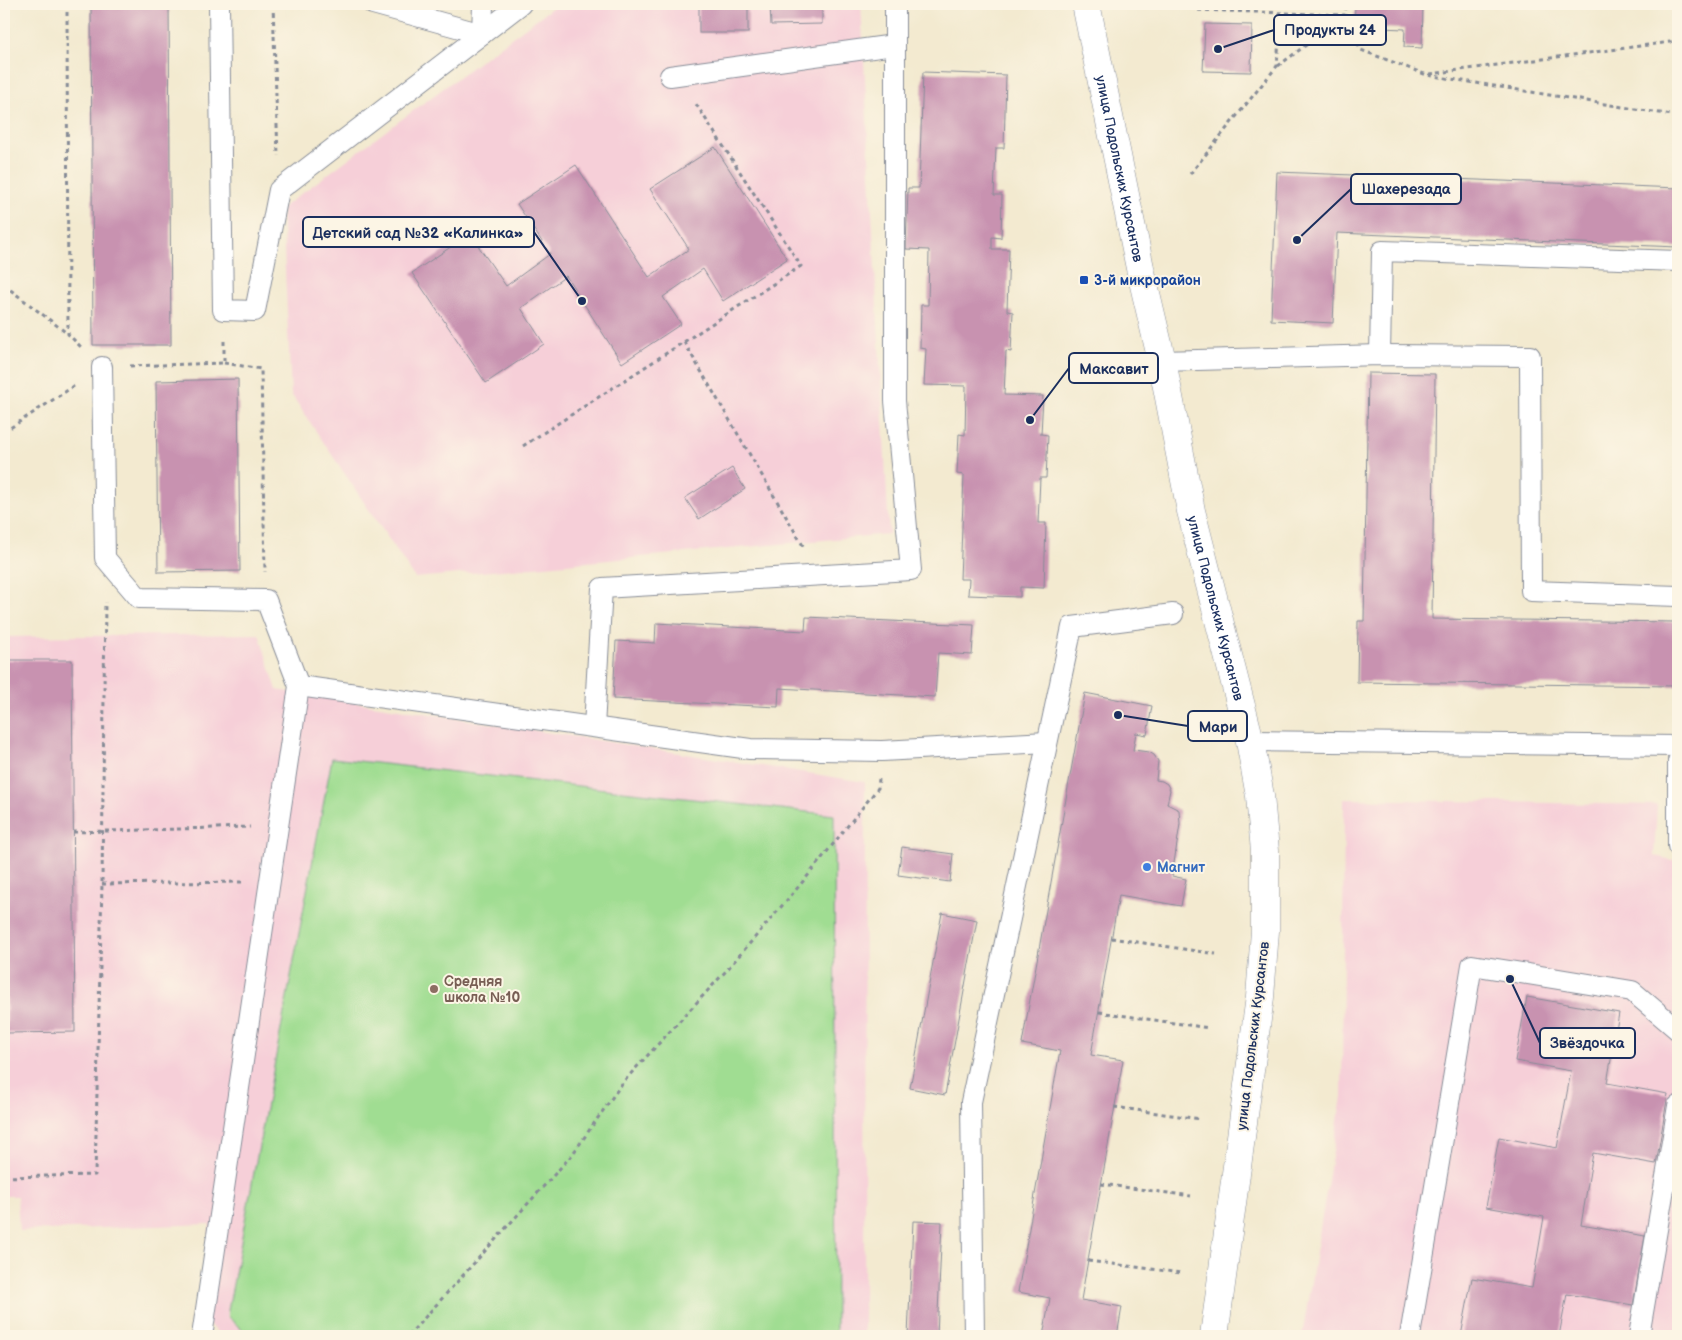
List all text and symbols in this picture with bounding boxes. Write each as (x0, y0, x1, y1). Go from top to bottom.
callout: Продукты 24 (1274, 15, 1386, 45)
text: Продукты 24 (1284, 21, 1376, 40)
street label: улица Подольских Курсантов (1092, 74, 1147, 264)
callout: Шахерезада (1351, 174, 1461, 204)
text: Шахерезада (1361, 180, 1451, 199)
callout: Детский сад №32 «Калинка» (303, 217, 534, 247)
text: Детский сад №32 «Калинка» (313, 224, 524, 243)
place label: 3-й микрорайон (1094, 272, 1201, 289)
marker: 3-й микрорайон (1078, 274, 1090, 286)
callout: Максавит (1069, 353, 1158, 383)
text: Максавит (1079, 360, 1150, 379)
street label: улица Подольских Курсантов (1184, 514, 1248, 703)
callout: Мари (1188, 711, 1247, 741)
text: Мари (1199, 718, 1237, 737)
place label: Магнит (1157, 859, 1205, 876)
marker: Магнит (1141, 861, 1153, 873)
street label: улица Подольских Курсантов (1233, 940, 1273, 1131)
place label: Средняя школа №10 (444, 973, 520, 1006)
marker: Средняя школа №10 (428, 983, 440, 995)
callout: Звёздочка (1540, 1028, 1635, 1058)
text: Звёздочка (1550, 1034, 1625, 1053)

